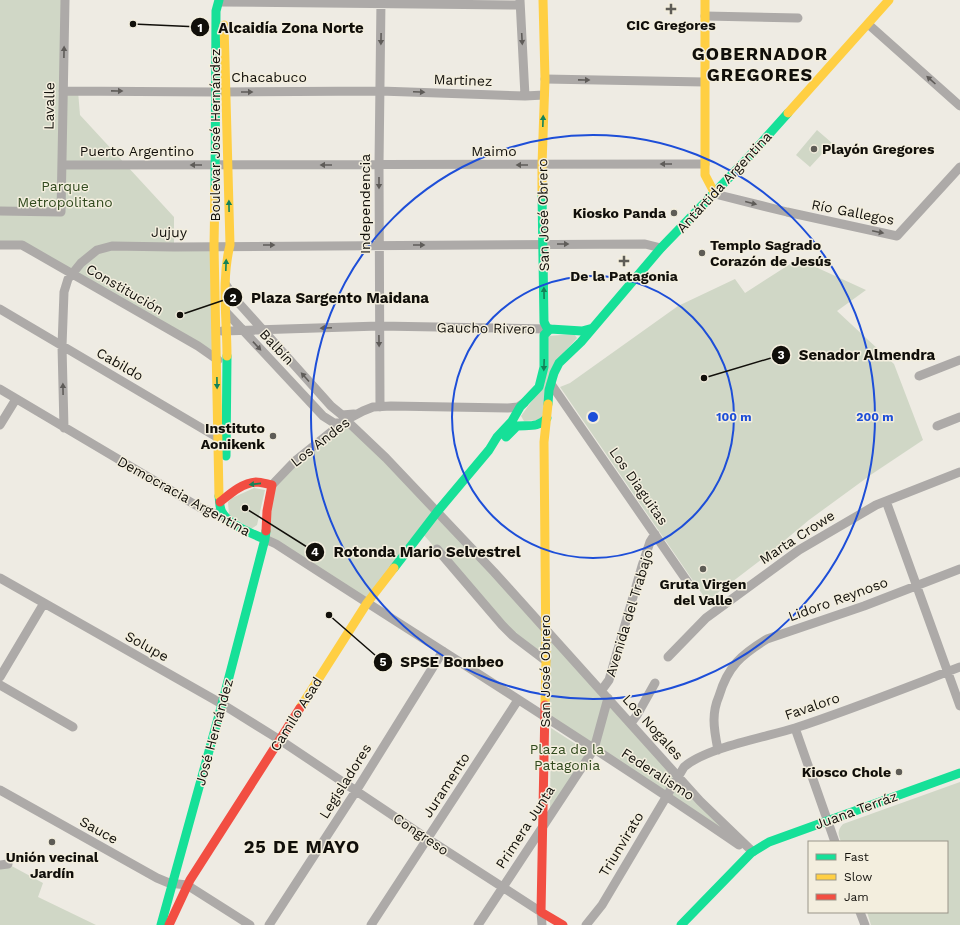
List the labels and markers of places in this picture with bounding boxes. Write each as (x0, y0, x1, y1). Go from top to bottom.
marker: CIC Gregores (665, 3, 677, 15)
callout: Alcaidía Zona Norte (190, 14, 372, 41)
place label: CIC Gregores (626, 17, 716, 33)
place label: Playón Gregores (822, 141, 935, 157)
marker: Playón Gregores (809, 144, 819, 154)
place label: Kiosko Panda (573, 205, 667, 221)
marker: Kiosko Panda (669, 208, 679, 218)
place label: Templo Sagrado Corazón de Jesús (710, 237, 832, 269)
marker: Templo Sagrado Corazón de Jesús (697, 248, 707, 258)
marker: De la Patagonia (619, 256, 629, 266)
place label: De la Patagonia (570, 268, 679, 284)
callout: Plaza Sargento Maidana (223, 284, 436, 311)
callout: Senador Almendra (771, 341, 944, 368)
centre of rings (586, 410, 600, 424)
place label: Instituto Aonikenk (201, 420, 265, 452)
marker: Instituto Aonikenk (268, 431, 278, 441)
callout: Rotonda Mario Selvestrel (305, 538, 529, 565)
marker: Gruta Virgen del Valle (698, 564, 708, 574)
place label: Gruta Virgen del Valle (660, 576, 746, 608)
callout: SPSE Bombeo (373, 648, 512, 675)
place label: Kiosco Chole (802, 764, 891, 780)
marker: Kiosco Chole (894, 767, 904, 777)
marker: Unión vecinal Jardín (47, 837, 57, 847)
place label: Unión vecinal Jardín (6, 849, 99, 881)

